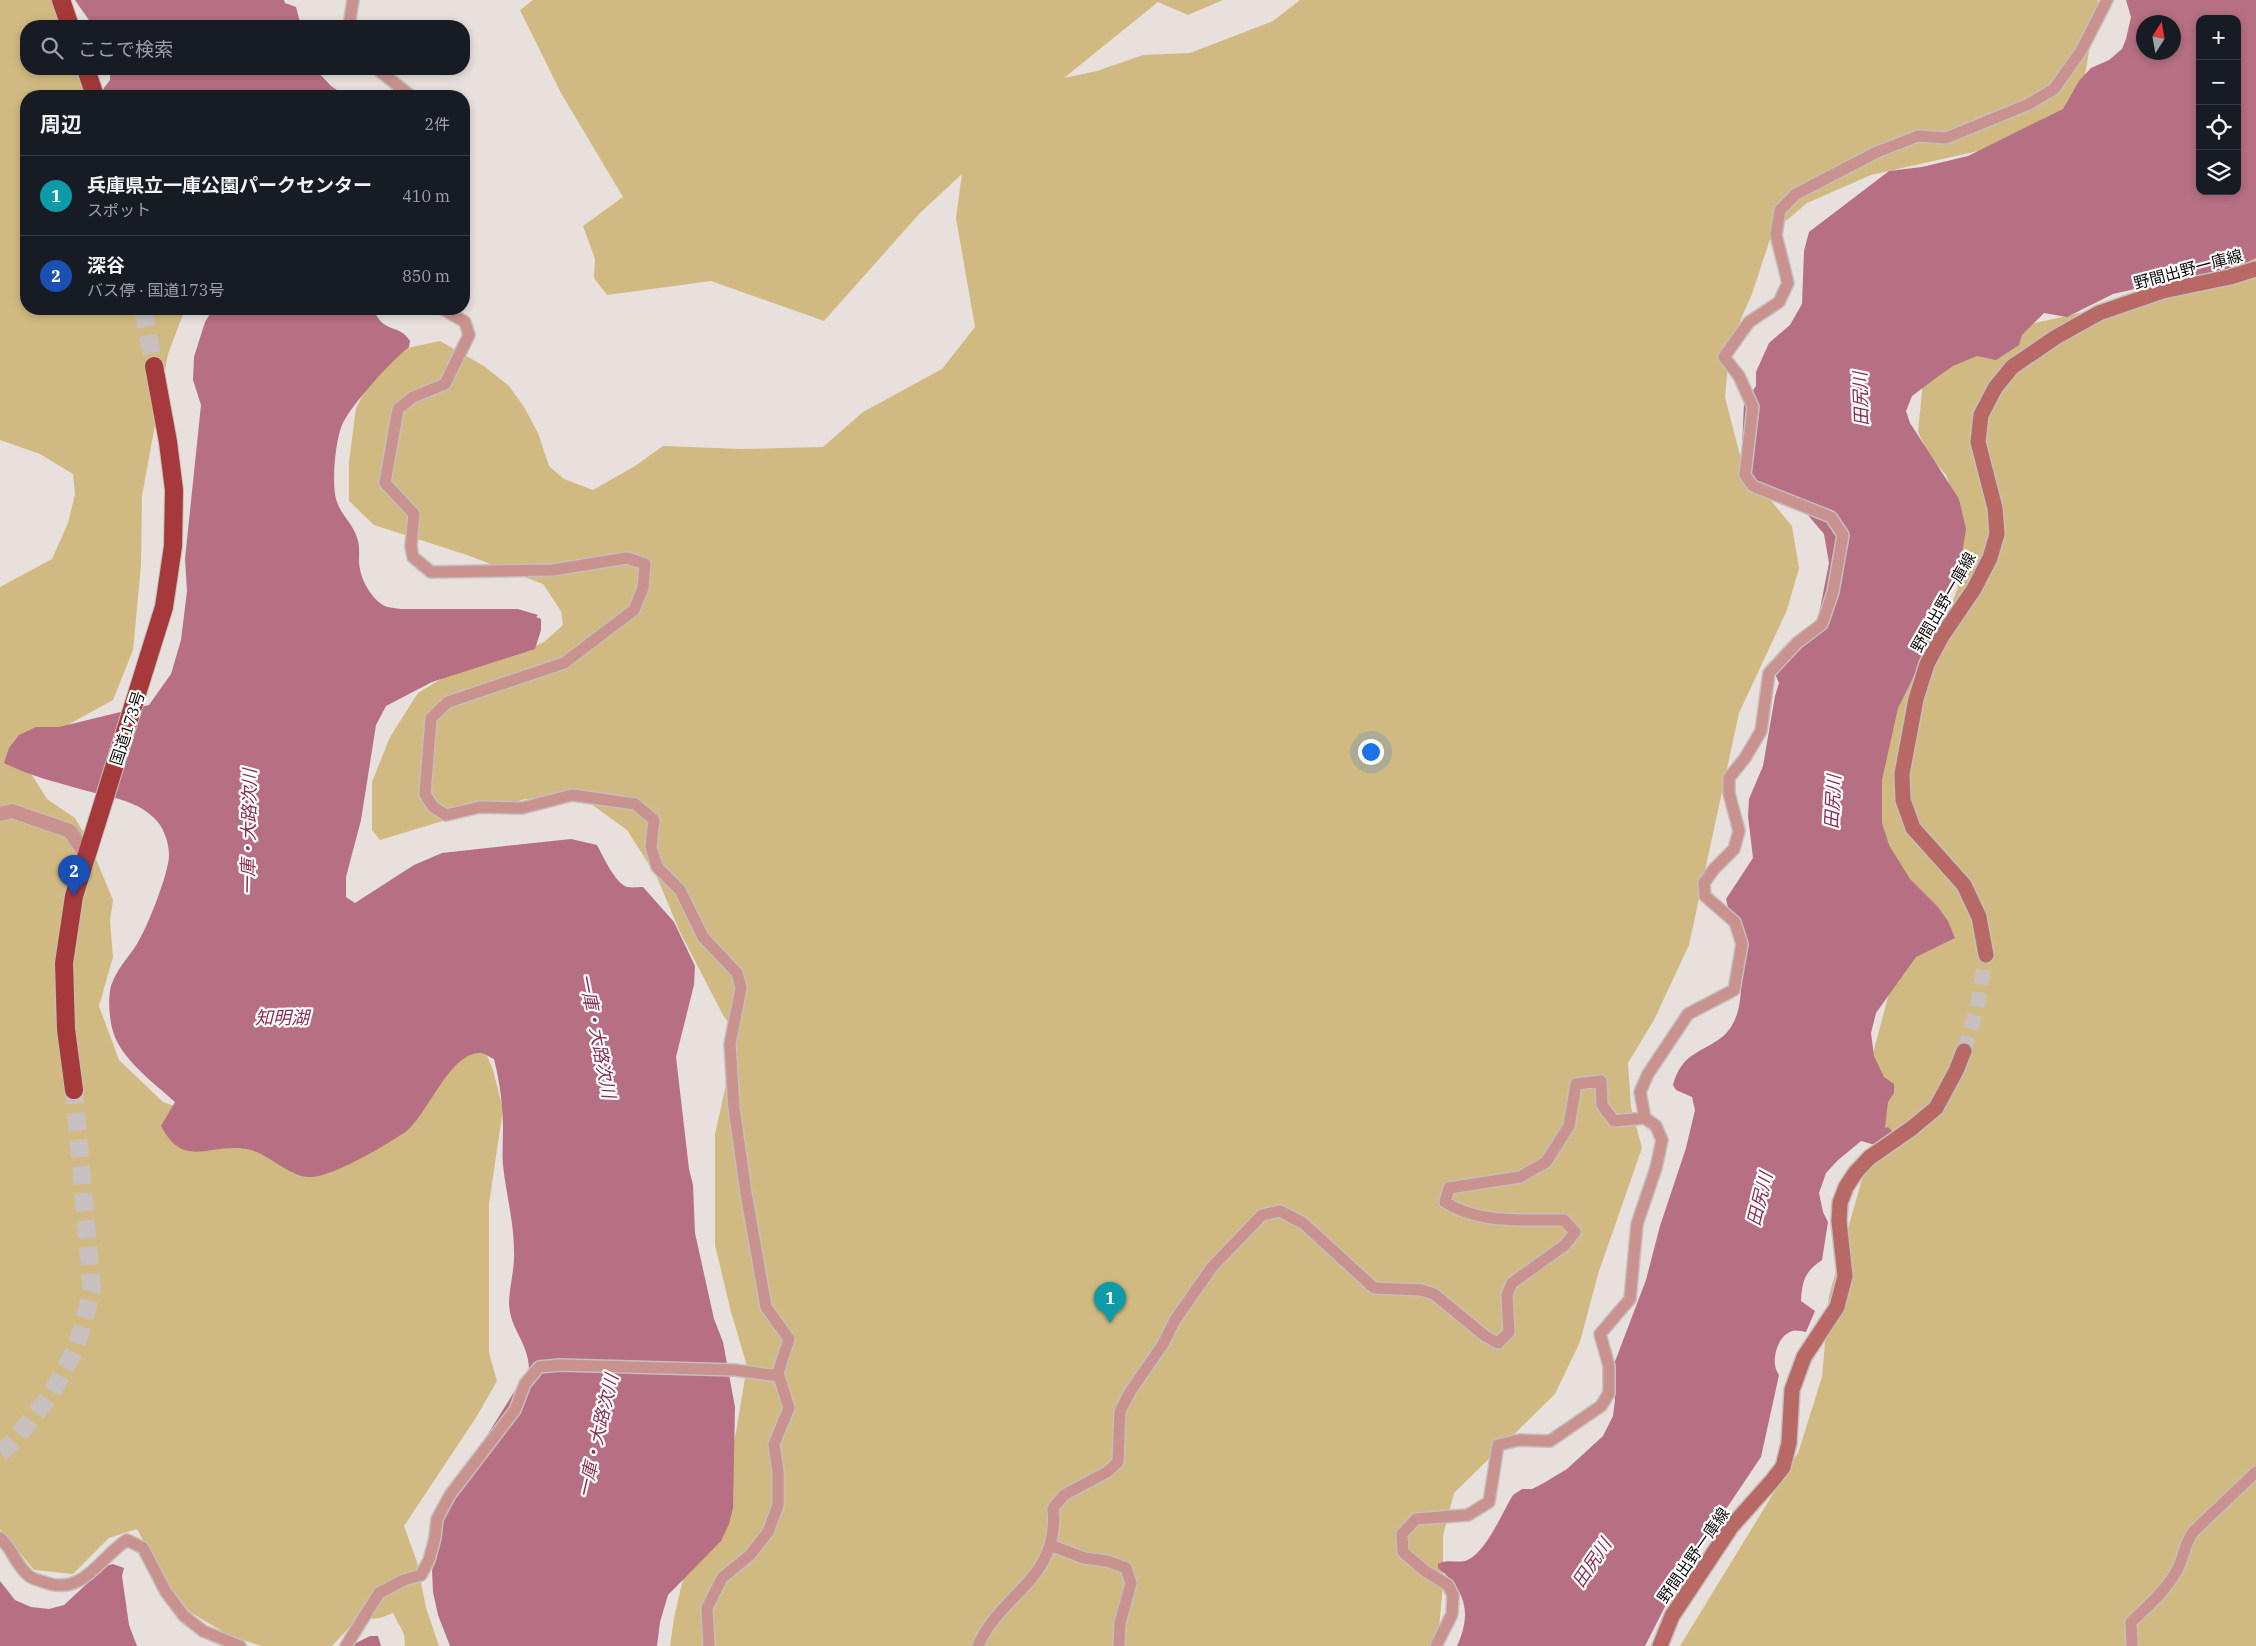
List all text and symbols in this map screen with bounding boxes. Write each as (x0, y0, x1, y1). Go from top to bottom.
north arrow (2136, 15, 2181, 60)
map controls (2196, 15, 2241, 195)
button: + (2196, 15, 2241, 60)
search box (20, 20, 470, 75)
icon: search (38, 34, 66, 62)
text: ここで検索 (78, 37, 173, 61)
button: − (2196, 60, 2241, 105)
button: locate (2196, 105, 2241, 150)
text: 周辺 (40, 110, 82, 138)
text: 2件 (424, 114, 450, 134)
button: layers (2196, 150, 2241, 195)
text: 兵庫県立一庫公園パークセンター (87, 173, 372, 197)
text: 1 (51, 186, 61, 206)
text: 410 m (402, 186, 450, 206)
text: スポット (87, 200, 151, 220)
street label: 野間出野一庫線 (2131, 245, 2245, 293)
text: 深谷 (87, 253, 125, 277)
text: 2 (51, 266, 61, 286)
text: 850 m (402, 266, 450, 286)
text: バス停 · 国道173号 (87, 280, 224, 300)
water label: 田尻川 (1848, 370, 1873, 426)
street label: 野間出野一庫線 (1906, 548, 1980, 656)
street label: 国道173号 (106, 688, 148, 768)
your location (1358, 739, 1384, 765)
water label: 一庫・大路次川 (236, 767, 261, 895)
water label: 田尻川 (1820, 772, 1846, 830)
pin: 2 (58, 855, 90, 896)
water label: 一庫・大路次川 (574, 972, 621, 1102)
water label: 知明湖 (255, 1006, 312, 1029)
water label: 田尻川 (1742, 1168, 1778, 1228)
pin: 1 (1094, 1282, 1126, 1323)
water label: 一庫・大路次川 (572, 1370, 623, 1500)
street label: 野間出野一庫線 (1653, 1503, 1733, 1607)
water label: 田尻川 (1567, 1532, 1617, 1592)

